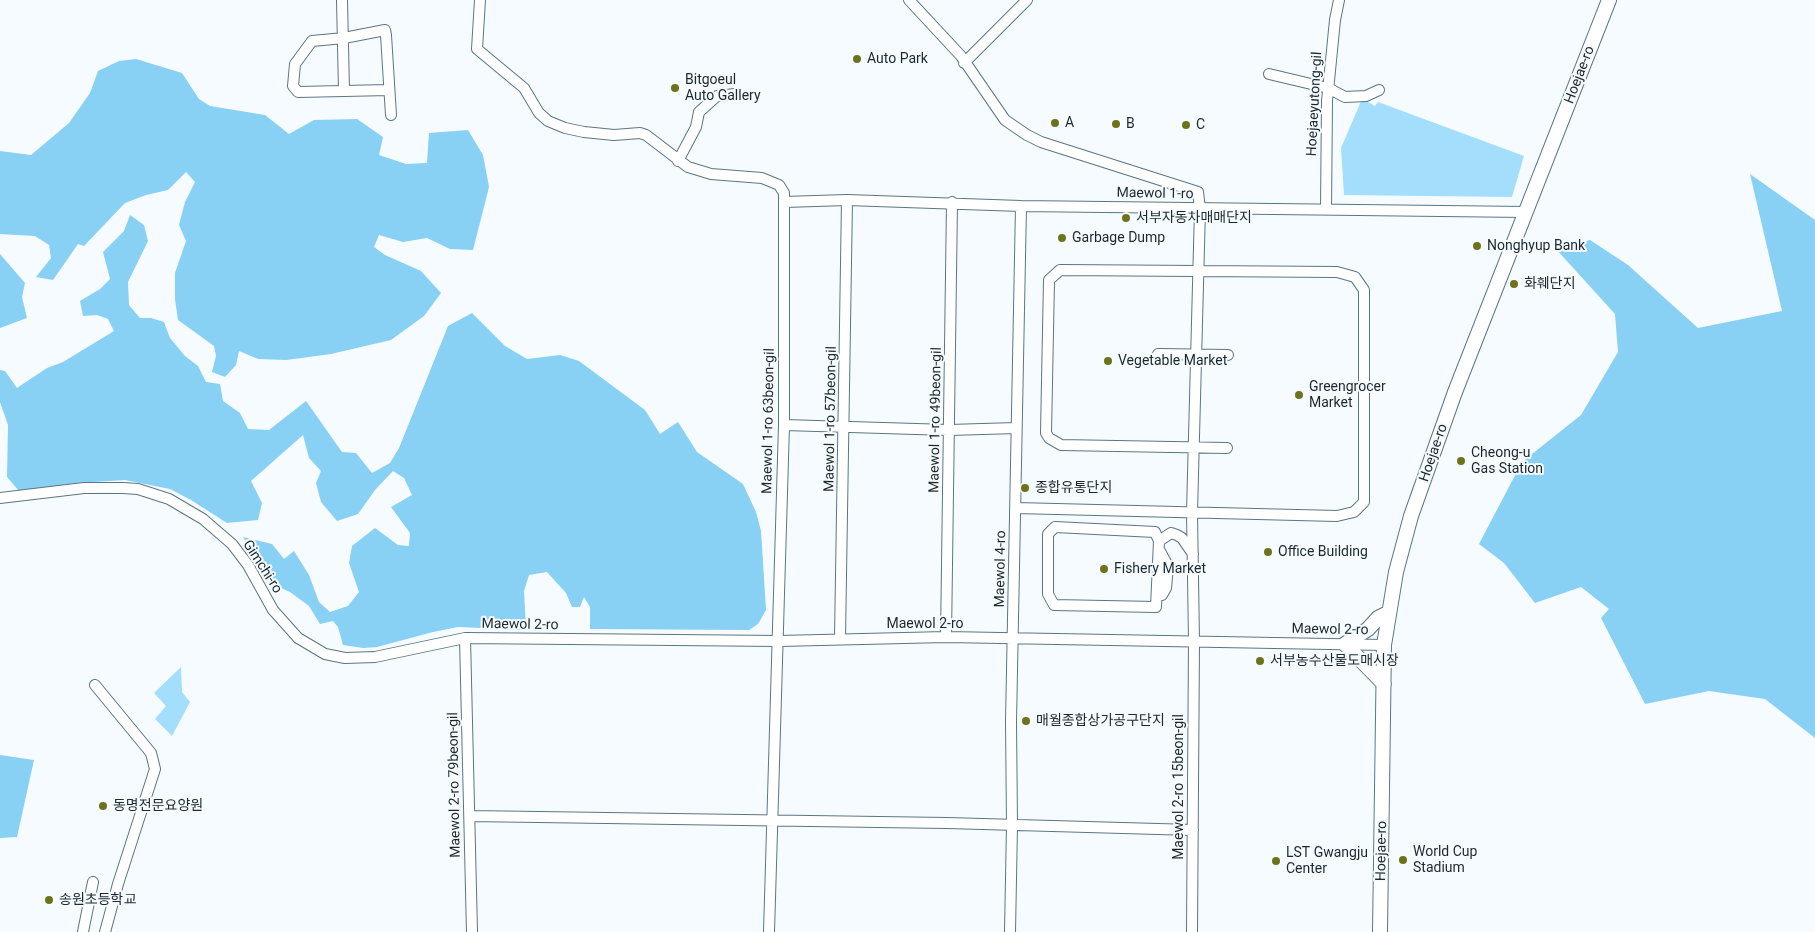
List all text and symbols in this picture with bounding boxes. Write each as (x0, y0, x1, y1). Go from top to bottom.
street label: Hoejae-ro (1561, 44, 1599, 106)
place label: Auto Park (867, 51, 928, 67)
street label: Hoejaeyutong-gil (1304, 51, 1326, 157)
marker: Auto Park (851, 53, 863, 65)
place label: Bitgoeul Auto Gallery (685, 72, 761, 104)
marker: Bitgoeul Auto Gallery (669, 82, 681, 94)
place label: A (1065, 115, 1074, 131)
place label: B (1126, 116, 1135, 132)
marker: A (1049, 117, 1061, 129)
place label: C (1196, 117, 1205, 133)
marker: B (1110, 118, 1122, 130)
marker: C (1180, 119, 1192, 131)
street label: Maewol 1-ro (1116, 185, 1194, 203)
place label: 서부자동차매매단지 (1136, 210, 1252, 226)
marker: 서부자동차매매단지 (1120, 212, 1132, 224)
place label: Garbage Dump (1072, 230, 1165, 246)
marker: Garbage Dump (1056, 232, 1068, 244)
place label: Nonghyup Bank (1487, 238, 1585, 254)
marker: Nonghyup Bank (1471, 240, 1483, 252)
place label: 화훼단지 (1524, 276, 1576, 292)
marker: 화훼단지 (1508, 278, 1520, 290)
street label: Maewol 1-ro 57beon-gil (821, 346, 841, 492)
street label: Maewol 1-ro 49beon-gil (926, 347, 946, 493)
street label: Maewol 1-ro 63beon-gil (759, 348, 779, 494)
place label: Vegetable Market (1118, 353, 1227, 369)
marker: Vegetable Market (1102, 355, 1114, 367)
place label: Greengrocer Market (1309, 379, 1386, 412)
marker: Greengrocer Market (1293, 389, 1305, 401)
street label: Hoejae-ro (1416, 422, 1452, 484)
place label: Cheong-u Gas Station (1471, 445, 1543, 478)
marker: Cheong-u Gas Station (1455, 455, 1467, 467)
place label: 종합유통단지 (1035, 480, 1112, 496)
marker: 종합유통단지 (1019, 482, 1031, 494)
street label: Maewol 4-ro (992, 530, 1010, 608)
street label: Gimchi-ro (239, 537, 285, 597)
place label: Office Building (1278, 544, 1368, 560)
marker: Office Building (1262, 546, 1274, 558)
place label: Fishery Market (1114, 561, 1206, 577)
marker: Fishery Market (1098, 563, 1110, 575)
street label: Maewol 2-ro (481, 616, 559, 634)
street label: Maewol 2-ro (887, 616, 963, 632)
street label: Maewol 2-ro (1291, 621, 1369, 639)
place label: 서부농수산물도매시장 (1270, 653, 1399, 669)
marker: 서부농수산물도매시장 (1254, 655, 1266, 667)
street label: Maewol 2-ro 79beon-gil (445, 712, 465, 858)
place label: 매월종합상가공구단지 (1036, 713, 1165, 729)
street label: Maewol 2-ro 15beon-gil (1171, 714, 1187, 860)
marker: 매월종합상가공구단지 (1020, 715, 1032, 727)
place label: 동명전문요양원 (113, 798, 203, 814)
marker: 동명전문요양원 (97, 800, 109, 812)
street label: Hoejae-ro (1373, 821, 1391, 881)
place label: World Cup Stadium (1413, 844, 1477, 876)
place label: LST Gwangju Center (1286, 845, 1368, 878)
marker: World Cup Stadium (1397, 854, 1409, 866)
marker: LST Gwangju Center (1270, 855, 1282, 867)
place label: 송원초등학교 (59, 892, 136, 908)
marker: 송원초등학교 (43, 894, 55, 906)

